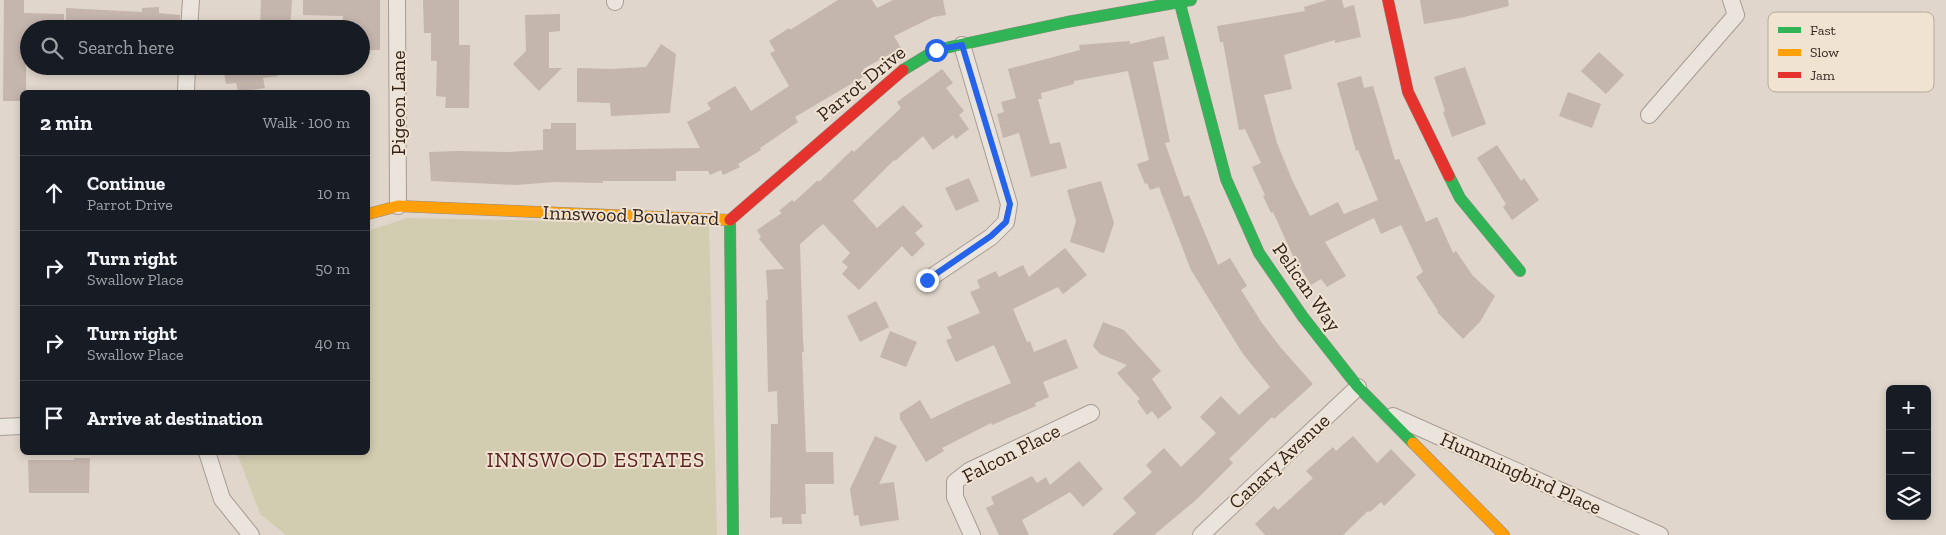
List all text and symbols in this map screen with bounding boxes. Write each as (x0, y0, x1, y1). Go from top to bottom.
legend (1768, 12, 1934, 92)
search box (20, 20, 370, 75)
text: Fast (1810, 22, 1837, 39)
icon: search (38, 34, 66, 62)
text: Search here (78, 36, 174, 59)
route start (925, 39, 948, 62)
street label: Parrot Drive (812, 40, 910, 126)
text: Slow (1810, 44, 1839, 61)
street label: Pigeon Lane (386, 50, 410, 156)
text: Jam (1810, 67, 1835, 84)
text: 2 min (40, 110, 92, 135)
text: Walk · 100 m (263, 113, 350, 132)
text: Continue (87, 172, 165, 195)
icon: ahead (40, 179, 68, 207)
text: 10 m (317, 184, 350, 203)
text: Parrot Drive (87, 195, 173, 214)
street label: Innswood Boulavard (542, 200, 720, 230)
street label: Pelican Way (1268, 238, 1347, 337)
text: Turn right (87, 247, 177, 270)
icon: right (40, 254, 68, 282)
text: 50 m (315, 259, 350, 278)
route end (916, 269, 939, 292)
text: Swallow Place (87, 270, 184, 289)
text: Turn right (87, 322, 177, 345)
icon: right (40, 329, 68, 357)
text: 40 m (315, 334, 350, 353)
text: Swallow Place (87, 345, 184, 364)
map controls (1886, 385, 1931, 520)
button: + (1886, 385, 1931, 430)
icon: arrive (40, 404, 68, 432)
text: Arrive at destination (87, 407, 263, 430)
street label: Canary Avenue (1224, 408, 1334, 514)
street label: Falcon Place (958, 418, 1064, 488)
street label: Hummingbird Place (1437, 427, 1605, 519)
button: − (1886, 430, 1931, 475)
district label: INNSWOOD ESTATES (487, 447, 705, 472)
button: layers (1886, 475, 1931, 520)

